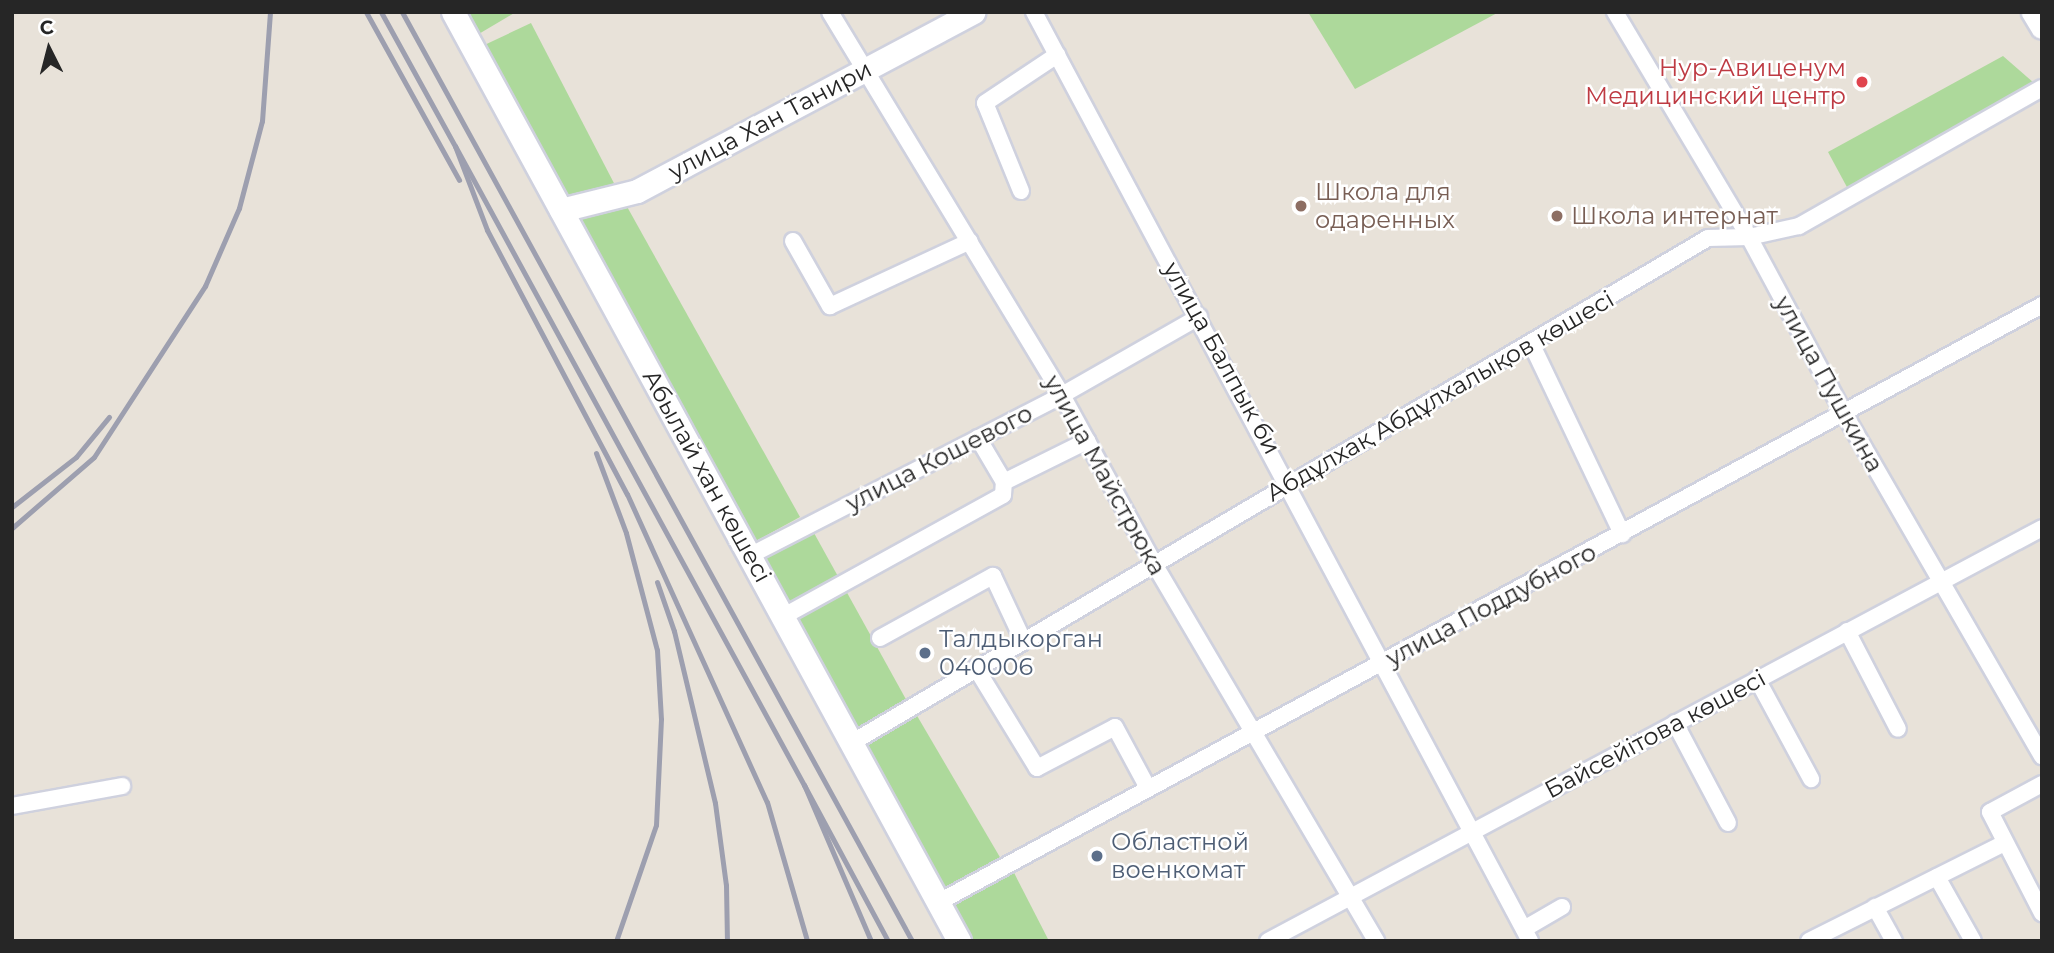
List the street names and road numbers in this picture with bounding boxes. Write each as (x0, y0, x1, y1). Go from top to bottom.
street label: улица Хан Танири (663, 54, 877, 186)
street label: улица Балпык би (1157, 257, 1287, 459)
street label: Абдұлхақ Абдұлхалықов көшесі (1261, 284, 1619, 508)
street label: улица Пушкина (1769, 291, 1889, 477)
street label: Абылай хан көшесі (636, 364, 778, 588)
street label: улица Майстрюка (1038, 370, 1172, 580)
street label: улица Кошевого (841, 398, 1037, 518)
street label: улица Поддубного (1381, 537, 1601, 673)
street label: Байсейітова көшесі (1540, 664, 1770, 804)

